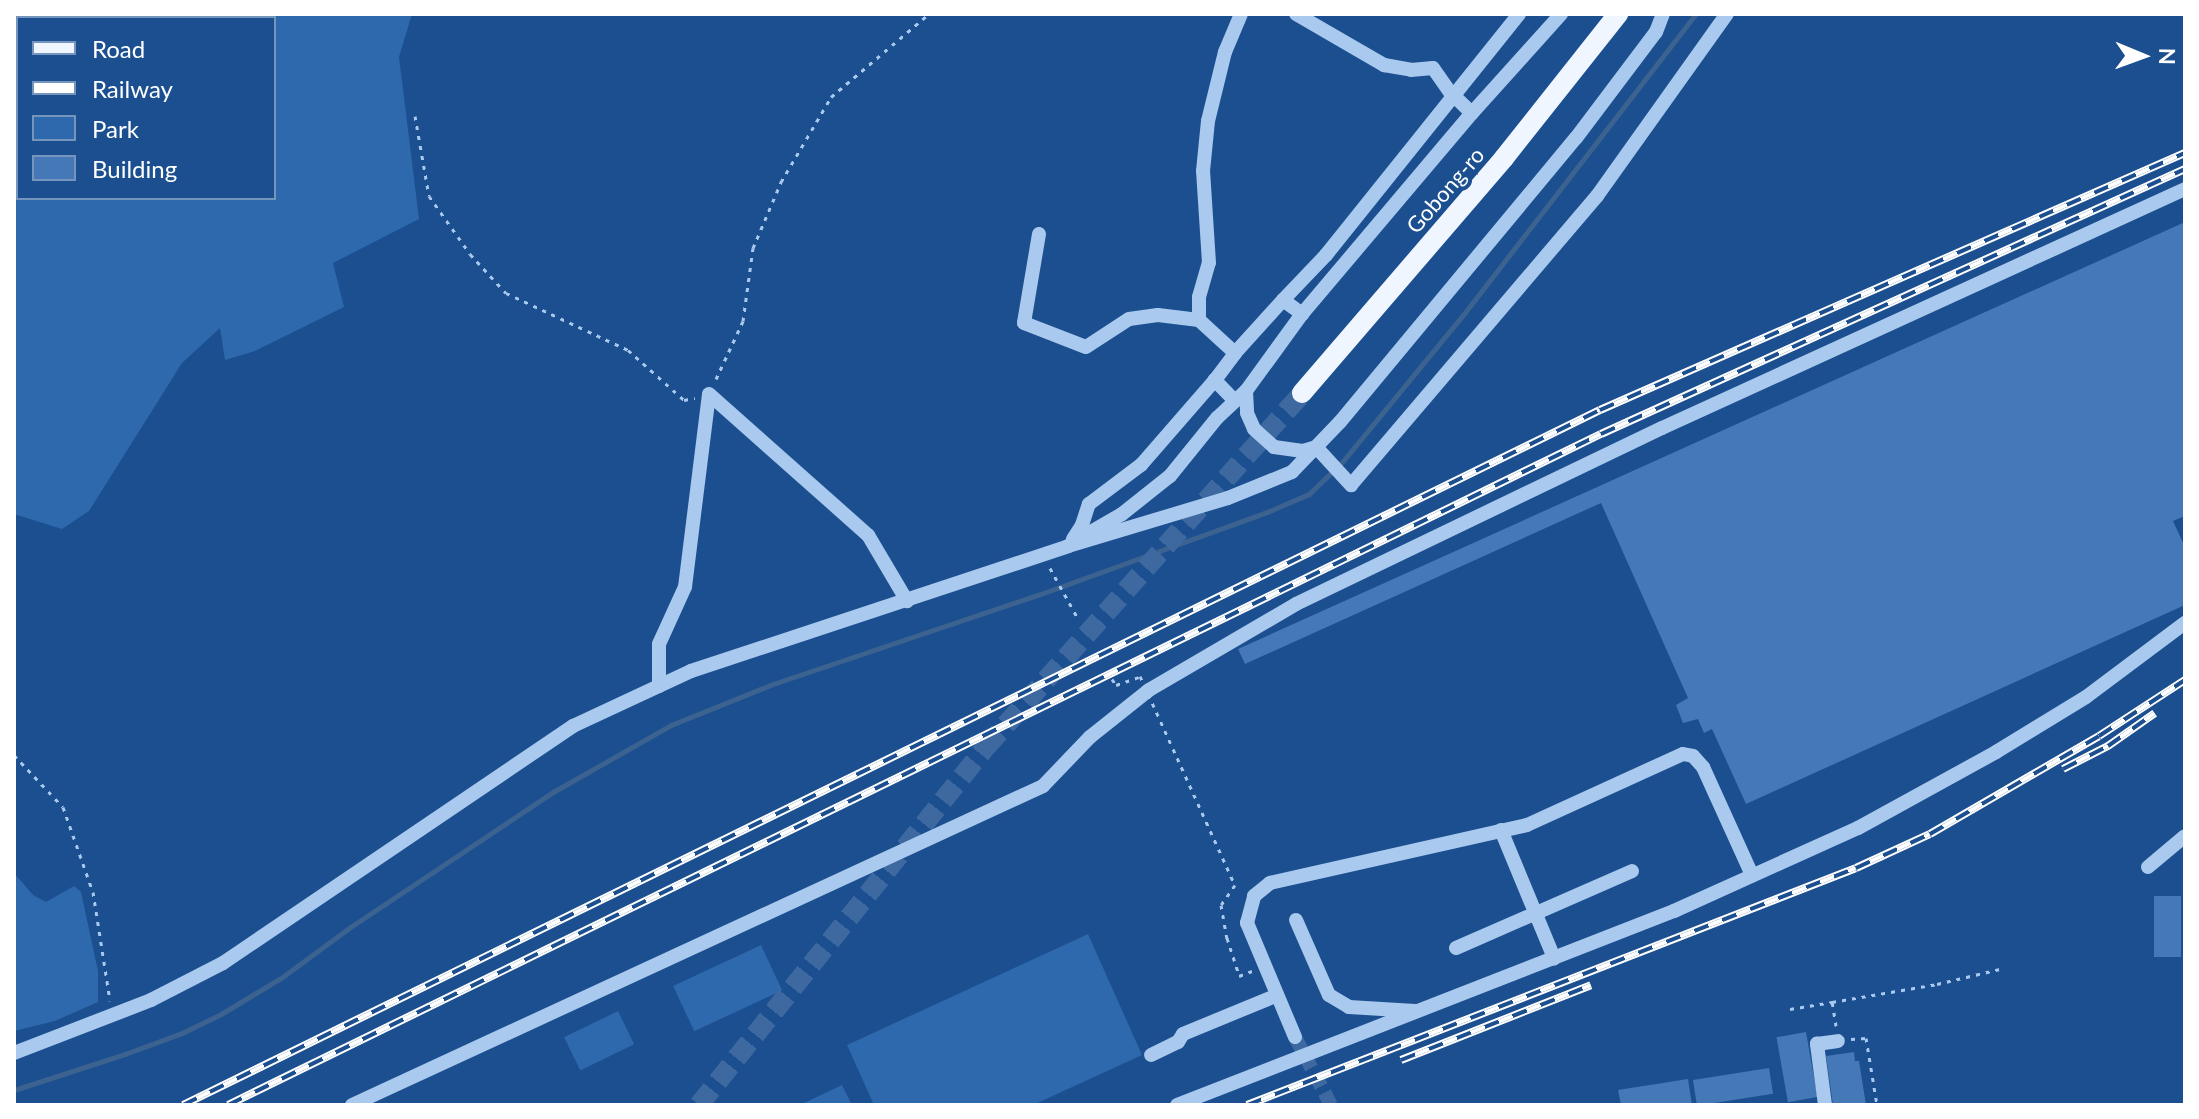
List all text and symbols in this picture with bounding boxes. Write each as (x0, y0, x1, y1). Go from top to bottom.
legend (16, 16, 276, 200)
north arrow (2103, 16, 2183, 96)
text: Road (92, 34, 145, 63)
text: N (2154, 48, 2181, 65)
text: Railway (92, 74, 173, 103)
text: Park (92, 114, 139, 143)
street label: Gobong-ro (1401, 142, 1489, 238)
text: Building (92, 154, 177, 183)

